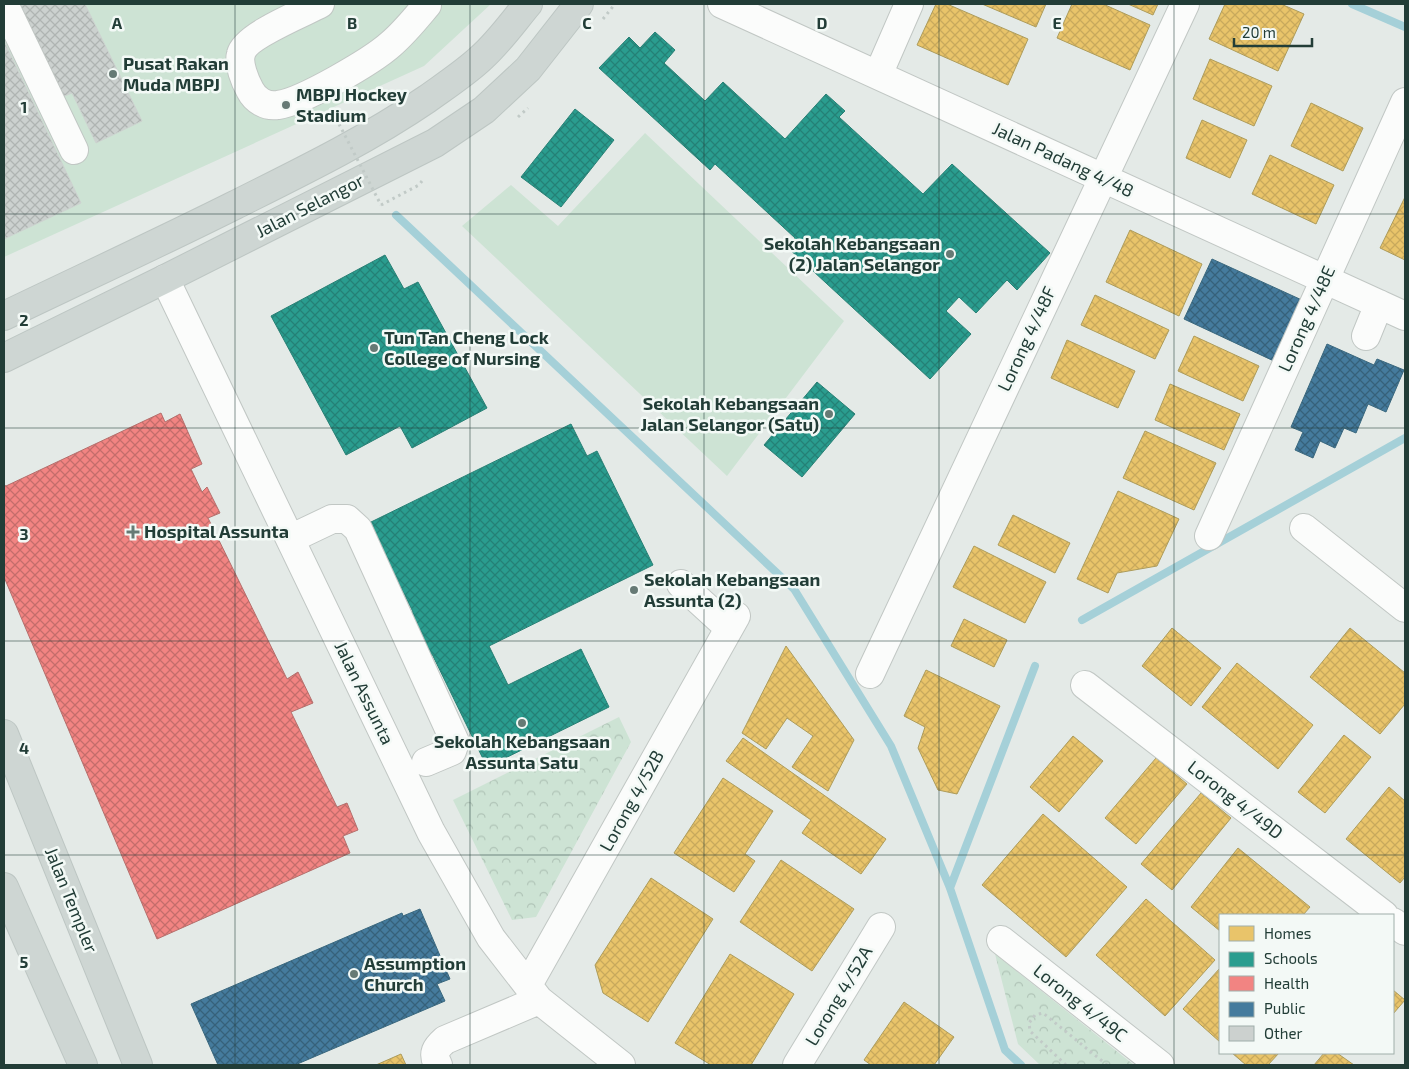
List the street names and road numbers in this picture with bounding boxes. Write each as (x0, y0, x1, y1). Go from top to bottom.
street label: Jalan Padang 4/48 (989, 117, 1138, 201)
street label: Jalan Selangor (252, 168, 367, 242)
street label: Lorong 4/48E (1273, 262, 1339, 375)
street label: Lorong 4/48F (992, 282, 1060, 395)
street label: Jalan Assunta (330, 637, 399, 748)
street label: Lorong 4/52B (594, 746, 668, 855)
street label: Lorong 4/49D (1184, 755, 1288, 843)
street label: Jalan Templer (41, 844, 103, 956)
street label: Lorong 4/52A (800, 941, 877, 1049)
street label: Lorong 4/49C (1029, 959, 1132, 1046)

